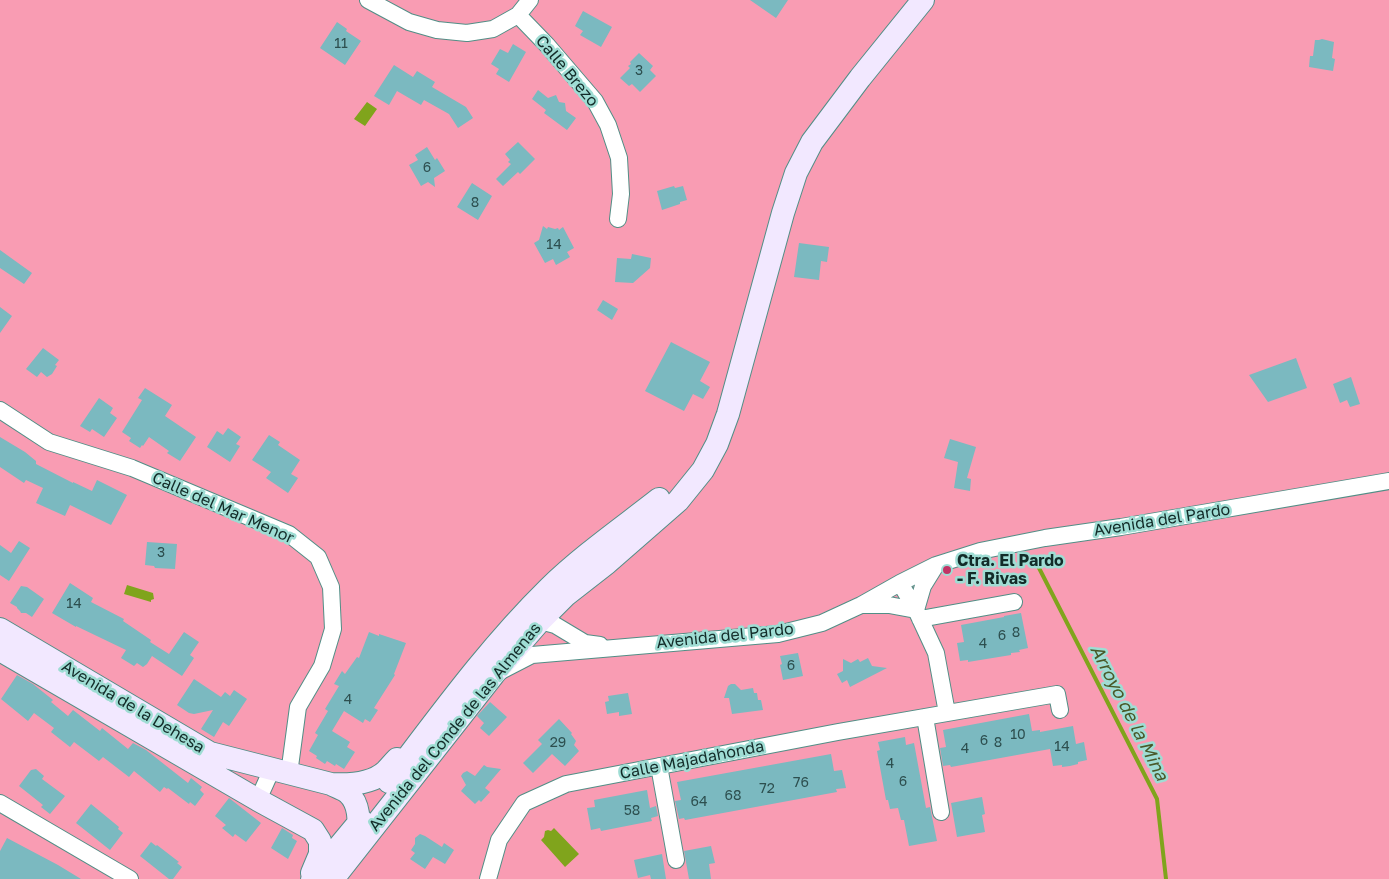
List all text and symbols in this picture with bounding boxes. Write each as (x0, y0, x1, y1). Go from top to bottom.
street label: Calle Brezo (532, 31, 602, 111)
house number: 11 (334, 36, 348, 52)
house number: 3 (635, 63, 643, 79)
house number: 6 (423, 160, 431, 176)
house number: 8 (471, 195, 479, 211)
house number: 14 (546, 237, 562, 253)
street label: Calle del Mar Menor (149, 468, 297, 548)
street label: Avenida del Pardo (1092, 500, 1232, 540)
house number: 3 (157, 545, 165, 561)
place label: Ctra. El Pardo - F. Rivas (957, 551, 1064, 589)
marker: Ctra. El Pardo - F. Rivas (941, 564, 953, 576)
house number: 14 (66, 596, 82, 612)
street label: Avenida del Conde de las Almenas (365, 619, 545, 835)
street label: Avenida del Pardo (655, 619, 795, 653)
house number: 8 (1012, 625, 1020, 641)
house number: 6 (998, 628, 1006, 644)
house number: 4 (979, 636, 987, 652)
water label: Arroyo de la Mina (1085, 642, 1173, 784)
street label: Avenida de la Dehesa (58, 657, 208, 757)
house number: 6 (787, 658, 795, 674)
house number: 4 (344, 692, 352, 708)
house number: 10 (1010, 727, 1026, 743)
house number: 6 (980, 733, 988, 749)
house number: 29 (550, 735, 566, 751)
house number: 8 (994, 735, 1002, 751)
street label: Calle Majadahonda (618, 737, 766, 783)
house number: 14 (1054, 739, 1070, 755)
house number: 4 (961, 741, 969, 757)
house number: 4 (886, 756, 894, 772)
house number: 6 (899, 774, 907, 790)
house number: 76 (793, 775, 809, 791)
house number: 72 (759, 781, 775, 797)
house number: 68 (724, 788, 742, 804)
house number: 64 (690, 794, 708, 810)
house number: 58 (624, 803, 640, 819)

